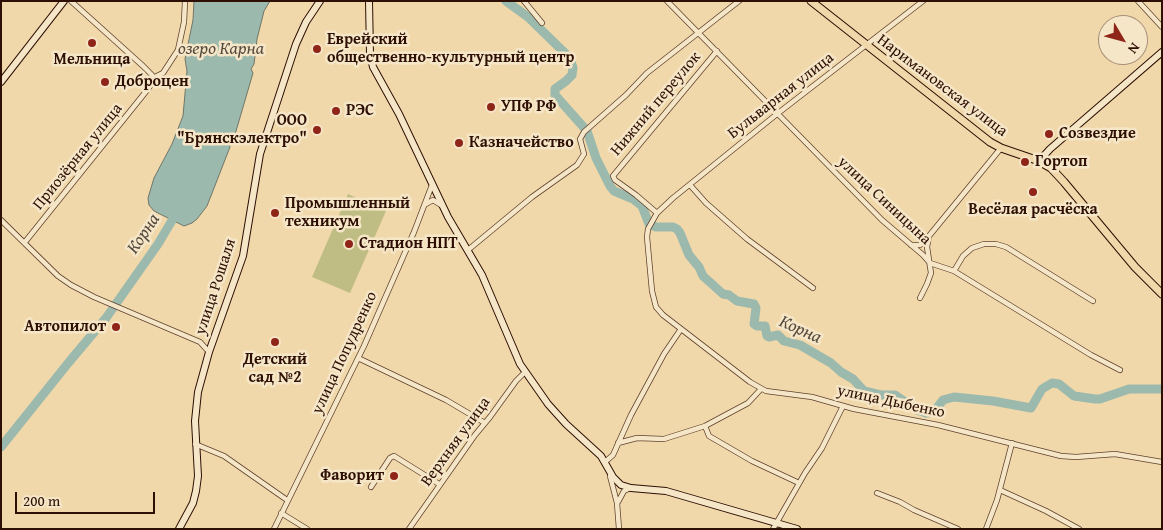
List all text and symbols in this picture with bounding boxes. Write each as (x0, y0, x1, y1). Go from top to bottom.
north arrow (1098, 15, 1148, 65)
place label: Еврейский общественно-культурный центр (327, 30, 574, 68)
street label: Наримановская улица (873, 31, 1011, 141)
marker: Мельница (86, 37, 98, 49)
water label: озеро Карна (178, 38, 264, 60)
text: N (1123, 39, 1145, 58)
marker: Еврейский общественно-культурный центр (311, 43, 323, 55)
street label: Нижний переулок (607, 48, 705, 160)
street label: Бульварная улица (724, 49, 838, 143)
place label: Мельница (53, 50, 131, 70)
place label: Доброцен (115, 72, 189, 92)
marker: Доброцен (99, 76, 111, 88)
place label: УПФ РФ (501, 97, 556, 117)
street label: Приозёрная улица (29, 100, 127, 214)
place label: РЭС (346, 101, 374, 121)
marker: УПФ РФ (485, 101, 497, 113)
marker: РЭС (330, 105, 342, 117)
place label: ООО "Брянскэлектро" (177, 111, 307, 149)
marker: ООО "Брянскэлектро" (311, 124, 323, 136)
place label: Созвездие (1059, 124, 1136, 144)
marker: Созвездие (1043, 128, 1055, 140)
place label: Казначейство (469, 133, 574, 153)
marker: Казначейство (453, 137, 465, 149)
place label: Гортоп (1035, 152, 1087, 172)
street label: улица Синицына (833, 153, 935, 249)
marker: Гортоп (1019, 156, 1031, 168)
marker: Весёлая расчёска (1027, 186, 1039, 198)
place label: Промышленный техникум (285, 194, 410, 232)
place label: Весёлая расчёска (968, 200, 1098, 220)
marker: Промышленный техникум (269, 207, 281, 219)
water label: Корна (123, 210, 165, 258)
place label: Стадион НПТ (359, 234, 458, 254)
street label: улица Рошаля (191, 236, 241, 338)
marker: Стадион НПТ (343, 238, 355, 250)
street label: улица Попудренко (308, 289, 382, 417)
water label: Корна (776, 311, 824, 349)
place label: Автопилот (24, 317, 106, 337)
marker: Автопилот (110, 321, 122, 333)
marker: Детский сад №2 (269, 336, 281, 348)
place label: Детский сад №2 (243, 350, 307, 388)
street label: улица Дыбенко (835, 381, 947, 423)
street label: Верхняя улица (417, 394, 495, 490)
place label: Фаворит (320, 466, 384, 486)
marker: Фаворит (388, 470, 400, 482)
scale bar (18, 482, 158, 514)
text: 200 m (23, 490, 60, 511)

